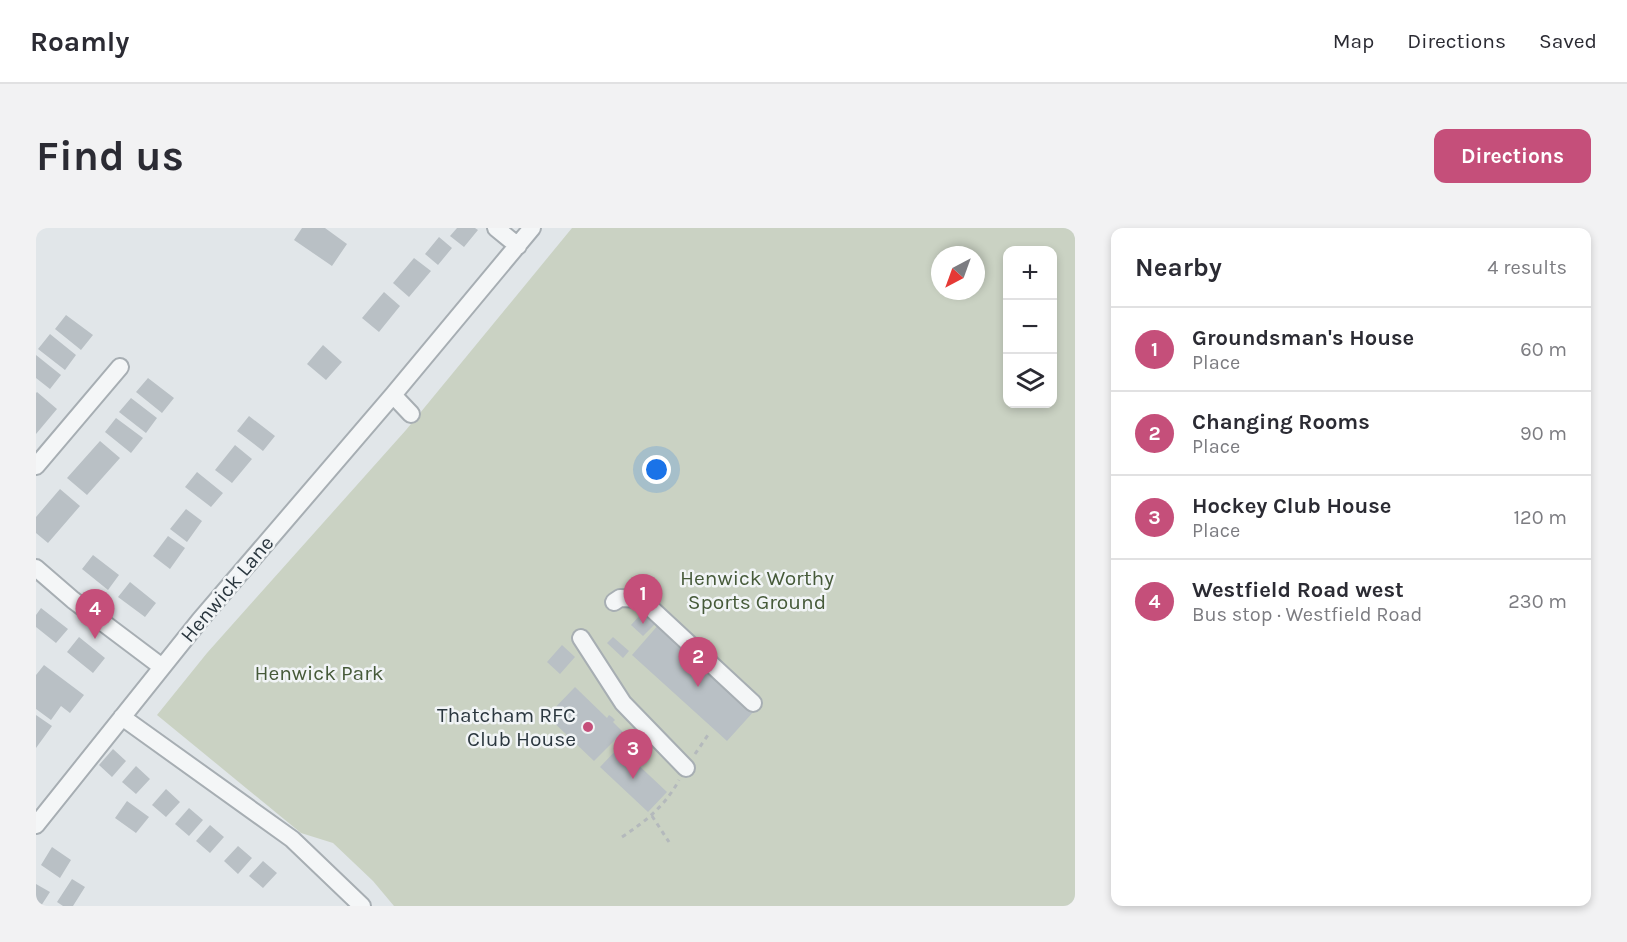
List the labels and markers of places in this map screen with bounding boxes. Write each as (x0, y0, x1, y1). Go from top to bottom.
pin: 1 (624, 574, 662, 624)
pin: 4 (76, 590, 114, 639)
pin: 2 (678, 638, 718, 687)
place label: Thatcham RFC Club House (437, 703, 576, 751)
marker: Thatcham RFC Club House (581, 720, 595, 734)
pin: 3 (614, 730, 652, 779)

